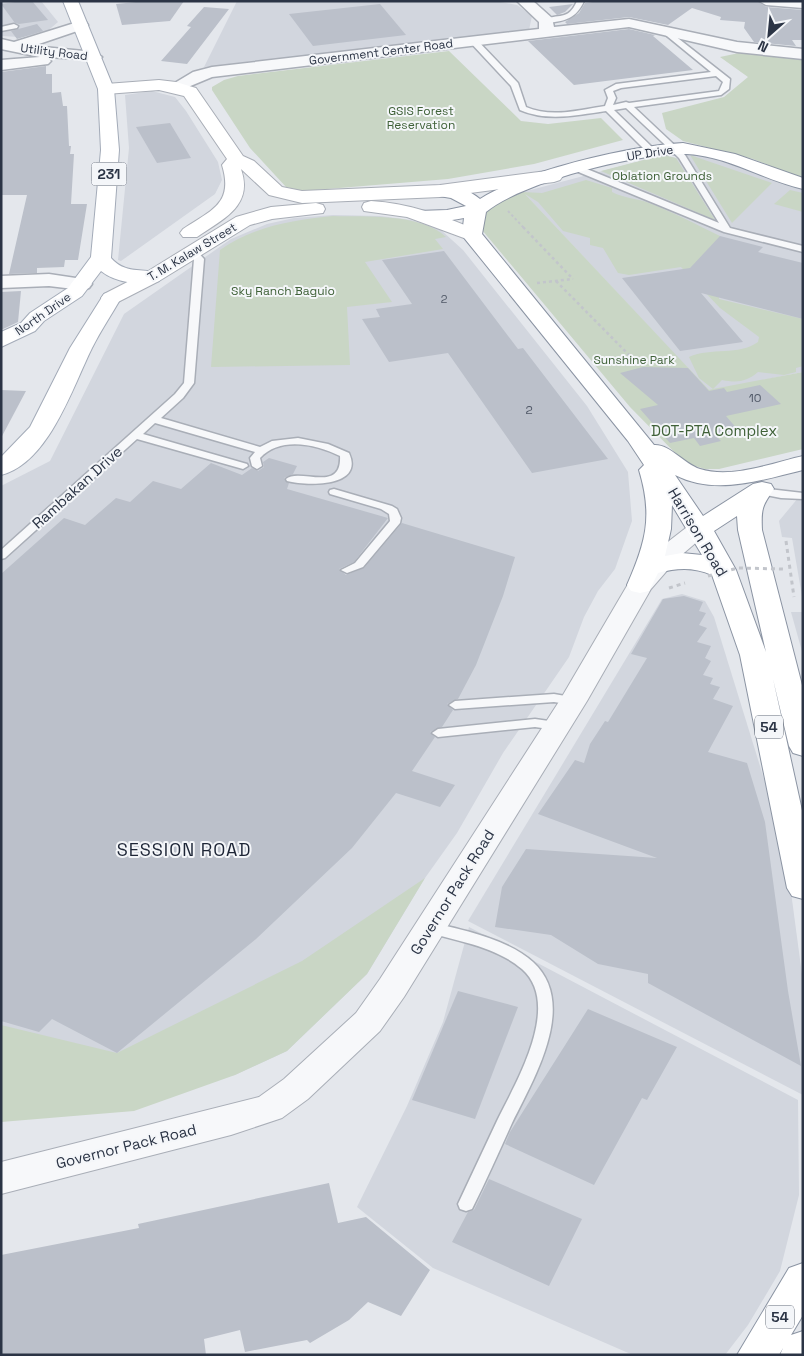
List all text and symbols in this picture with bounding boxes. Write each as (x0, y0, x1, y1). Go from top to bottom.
north arrow (744, 10, 794, 60)
street label: Government Center Road (308, 35, 454, 69)
text: N (755, 36, 771, 57)
street label: Utility Road (19, 40, 89, 64)
park label: GSIS Forest Reservation (387, 103, 455, 133)
street label: UP Drive (626, 141, 674, 165)
road number: 231 (92, 162, 126, 185)
park label: Oblation Grounds (612, 168, 712, 184)
street label: T. M. Kalaw Street (145, 219, 239, 285)
park label: Sky Ranch Baguio (231, 283, 335, 299)
street label: North Drive (12, 289, 74, 339)
house number: 2 (441, 292, 448, 306)
park label: Sunshine Park (593, 352, 675, 368)
house number: 10 (749, 390, 761, 406)
house number: 2 (525, 402, 533, 418)
park label: DOT-PTA Complex (651, 421, 777, 440)
street label: Rambakan Drive (28, 441, 126, 532)
street label: Harrison Road (664, 484, 732, 580)
road number: 54 (755, 716, 783, 739)
street label: Governor Pack Road (406, 826, 498, 958)
district label: SESSION ROAD (117, 838, 251, 861)
street label: Governor Pack Road (54, 1119, 198, 1173)
road number: 54 (766, 1305, 794, 1328)

